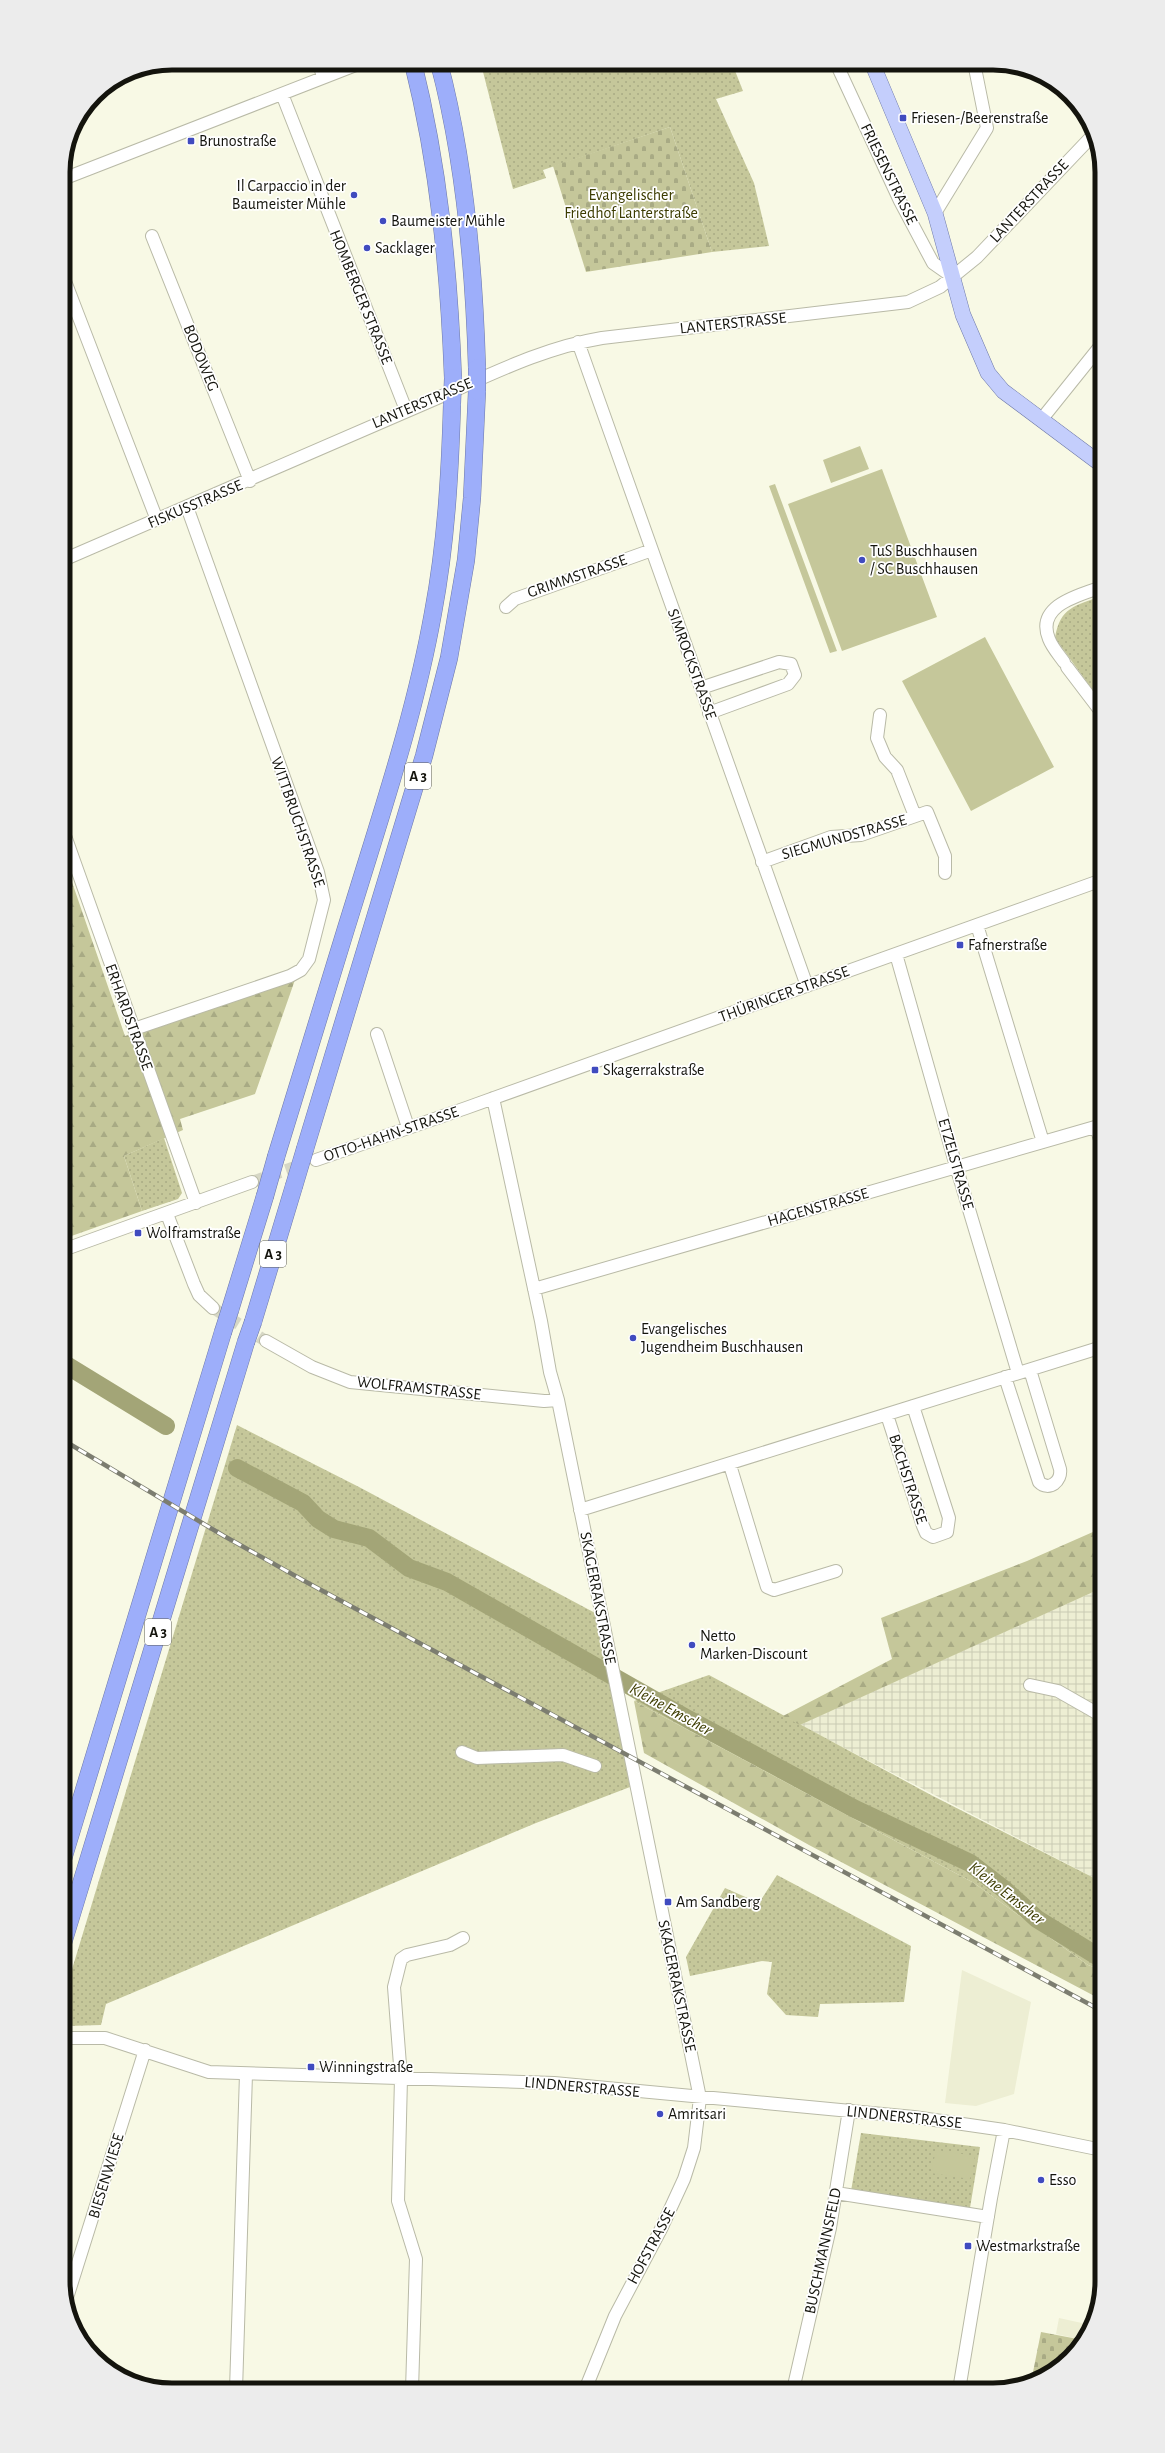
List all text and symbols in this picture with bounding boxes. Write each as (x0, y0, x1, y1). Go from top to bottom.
place label: Friesen-/Beerenstraße (911, 110, 1048, 126)
marker: Friesen-/Beerenstraße (898, 113, 908, 123)
street label: FRIESENSTRASSE (858, 121, 920, 227)
place label: Brunostraße (199, 133, 276, 149)
marker: Brunostraße (186, 136, 196, 146)
street label: LANTERSTRASSE (987, 156, 1072, 246)
place label: Il Carpaccio in der Baumeister Mühle (232, 178, 347, 212)
park label: Evangelischer Friedhof Lanterstraße (564, 187, 698, 221)
marker: Il Carpaccio in der Baumeister Mühle (349, 190, 359, 200)
place label: Baumeister Mühle (391, 213, 505, 229)
marker: Baumeister Mühle (378, 216, 388, 226)
street label: HOMBERGER STRASSE (327, 228, 395, 367)
place label: Sacklager (375, 240, 436, 256)
marker: Sacklager (362, 243, 372, 253)
street label: LANTERSTRASSE (679, 309, 787, 337)
street label: BODOWEG (180, 322, 222, 394)
street label: LANTERSTRASSE (370, 375, 475, 431)
street label: FISKUSSTRASSE (145, 477, 245, 531)
place label: TuS Buschhausen / SC Buschhausen (870, 543, 978, 577)
street label: GRIMMSTRASSE (525, 551, 629, 601)
marker: TuS Buschhausen / SC Buschhausen (857, 555, 867, 565)
street label: SIMROCKSTRASSE (665, 607, 720, 722)
street label: WITTBRUCHSTRASSE (268, 755, 328, 889)
road number: A 3 (405, 763, 431, 789)
street label: SIEGMUNDSTRASSE (780, 811, 908, 862)
place label: Fafnerstraße (968, 937, 1047, 953)
marker: Fafnerstraße (955, 940, 965, 950)
street label: THÜRINGER STRASSE (716, 961, 852, 1025)
street label: ERHARDSTRASSE (102, 962, 156, 1073)
place label: Skagerrakstraße (603, 1062, 704, 1078)
marker: Skagerrakstraße (590, 1065, 600, 1075)
street label: OTTO-HAHN-STRASSE (321, 1103, 461, 1165)
street label: ETZELSTRASSE (935, 1116, 977, 1212)
street label: HAGENSTRASSE (766, 1185, 871, 1229)
place label: Wolframstraße (146, 1225, 241, 1241)
marker: Wolframstraße (133, 1228, 143, 1238)
road number: A 3 (260, 1241, 286, 1267)
place label: Evangelisches Jugendheim Buschhausen (641, 1321, 803, 1355)
marker: Evangelisches Jugendheim Buschhausen (628, 1333, 638, 1343)
street label: WOLFRAMSTRASSE (356, 1374, 482, 1402)
street label: BACHSTRASSE (886, 1432, 930, 1526)
street label: SKAGERRAKSTRASSE (577, 1530, 619, 1666)
road number: A 3 (145, 1619, 171, 1645)
place label: Netto Marken-Discount (700, 1628, 808, 1662)
marker: Netto Marken-Discount (687, 1640, 697, 1650)
water label: Kleine Emscher (627, 1680, 715, 1739)
water label: Kleine Emscher (966, 1858, 1048, 1928)
place label: Am Sandberg (676, 1894, 760, 1910)
marker: Am Sandberg (663, 1897, 673, 1907)
street label: SKAGERRAKSTRASSE (655, 1919, 699, 2054)
place label: Winningstraße (319, 2059, 413, 2075)
marker: Winningstraße (306, 2062, 316, 2072)
street label: LINDNERSTRASSE (524, 2074, 641, 2100)
street label: LINDNERSTRASSE (846, 2103, 963, 2131)
place label: Amritsari (668, 2106, 726, 2122)
marker: Amritsari (655, 2109, 665, 2119)
street label: BIESENWIESE (85, 2131, 127, 2220)
place label: Esso (1049, 2172, 1077, 2188)
marker: Esso (1036, 2175, 1046, 2185)
street label: BUSCHMANNSFELD (802, 2187, 844, 2315)
street label: HOFSTRASSE (624, 2205, 678, 2287)
place label: Westmarkstraße (976, 2238, 1080, 2254)
marker: Westmarkstraße (963, 2241, 973, 2251)

